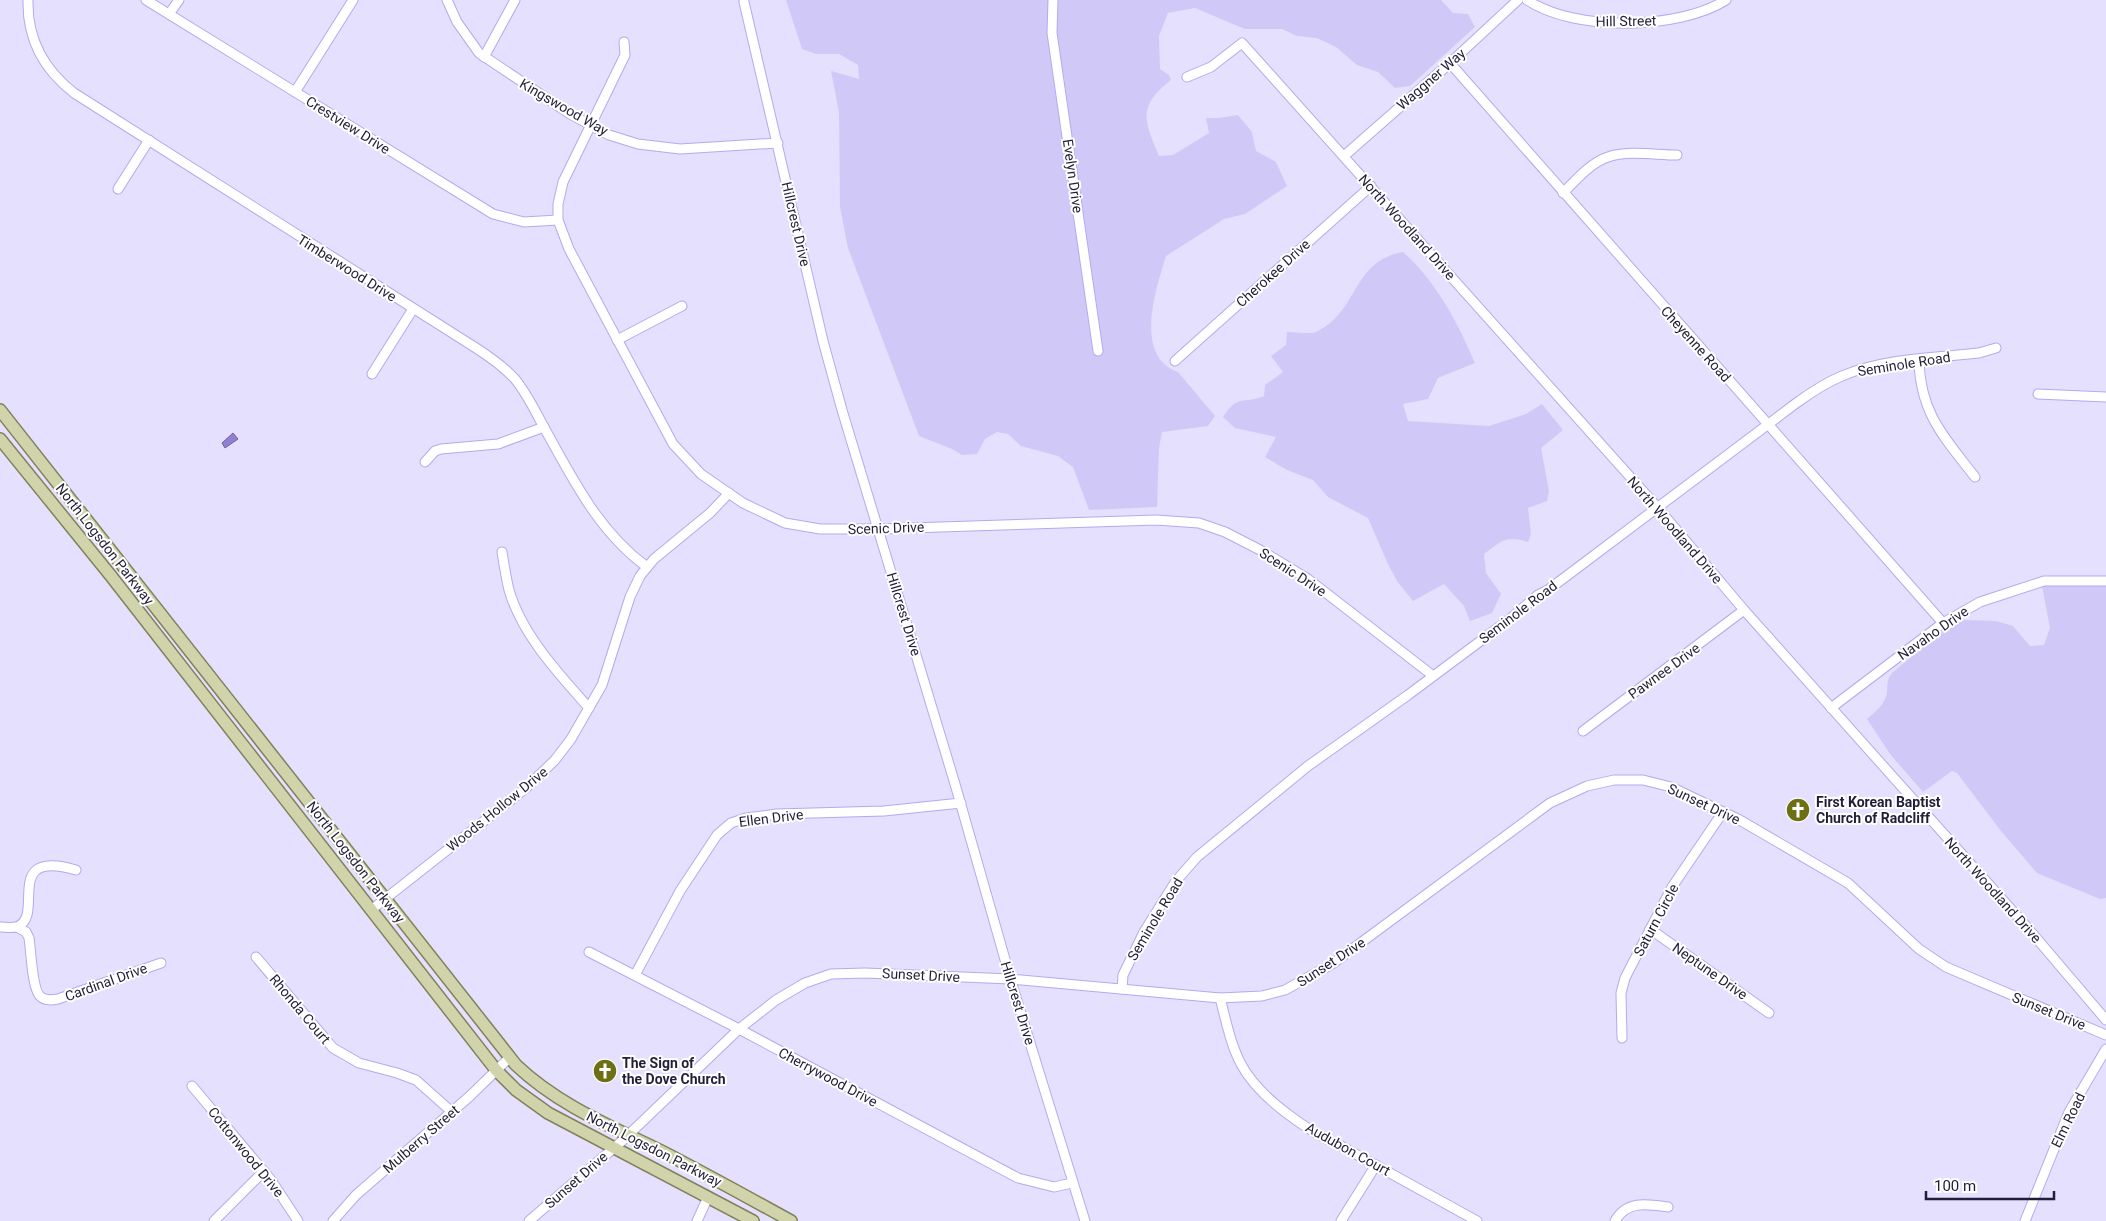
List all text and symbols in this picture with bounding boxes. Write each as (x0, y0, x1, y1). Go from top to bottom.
street label: Hill Street (1596, 12, 1657, 30)
street label: Waggner Way (1394, 45, 1469, 113)
street label: Kingswood Way (517, 75, 611, 139)
street label: Crestview Drive (303, 93, 393, 157)
street label: Evelyn Drive (1060, 138, 1086, 214)
street label: North Woodland Drive (1355, 171, 1459, 283)
street label: Hillcrest Drive (778, 180, 814, 268)
street label: Timberwood Drive (295, 231, 399, 305)
street label: Cherokee Drive (1233, 236, 1313, 310)
street label: Cheyenne Road (1658, 303, 1734, 385)
street label: Seminole Road (1857, 349, 1951, 379)
street label: North Woodland Drive (1624, 473, 1726, 587)
street label: North Logsdon Parkway (53, 480, 158, 608)
street label: Scenic Drive (848, 519, 924, 537)
street label: Scenic Drive (1257, 544, 1329, 600)
street label: Hillcrest Drive (884, 570, 924, 658)
street label: Seminole Road (1476, 577, 1560, 647)
street label: Navaho Drive (1895, 603, 1971, 663)
street label: Pawnee Drive (1625, 640, 1703, 702)
street label: Woods Hollow Drive (443, 763, 551, 855)
street label: Sunset Drive (1665, 780, 1743, 828)
place label: First Korean Baptist Church of Radcliff (1816, 794, 1941, 826)
church icon: First Korean Baptist Church of Radcliff (1785, 797, 1811, 823)
street label: North Logsdon Parkway (304, 798, 409, 926)
street label: Ellen Drive (738, 806, 804, 830)
street label: North Woodland Drive (1941, 834, 2045, 946)
street label: Seminole Road (1124, 875, 1186, 963)
street label: Saturn Circle (1630, 881, 1682, 959)
street label: Sunset Drive (1294, 934, 1368, 990)
street label: Neptune Drive (1670, 939, 1750, 1003)
street label: Hillcrest Drive (998, 959, 1038, 1047)
street label: Cardinal Drive (63, 960, 149, 1004)
street label: Sunset Drive (882, 965, 960, 985)
street label: Rhonda Court (266, 971, 334, 1047)
street label: Sunset Drive (2010, 989, 2088, 1033)
street label: Cherrywood Drive (776, 1044, 880, 1110)
place label: The Sign of the Dove Church (622, 1055, 726, 1087)
church icon: The Sign of the Dove Church (592, 1058, 618, 1084)
street label: Elm Road (2048, 1090, 2088, 1150)
street label: Mulberry Street (380, 1101, 463, 1176)
street label: Cottonwood Drive (205, 1104, 287, 1200)
street label: North Logsdon Parkway (584, 1108, 725, 1190)
street label: Audubon Court (1303, 1119, 1393, 1179)
street label: Sunset Drive (541, 1148, 611, 1212)
scale bar (1926, 1168, 2054, 1200)
text: 100 m (1934, 1177, 1976, 1195)

